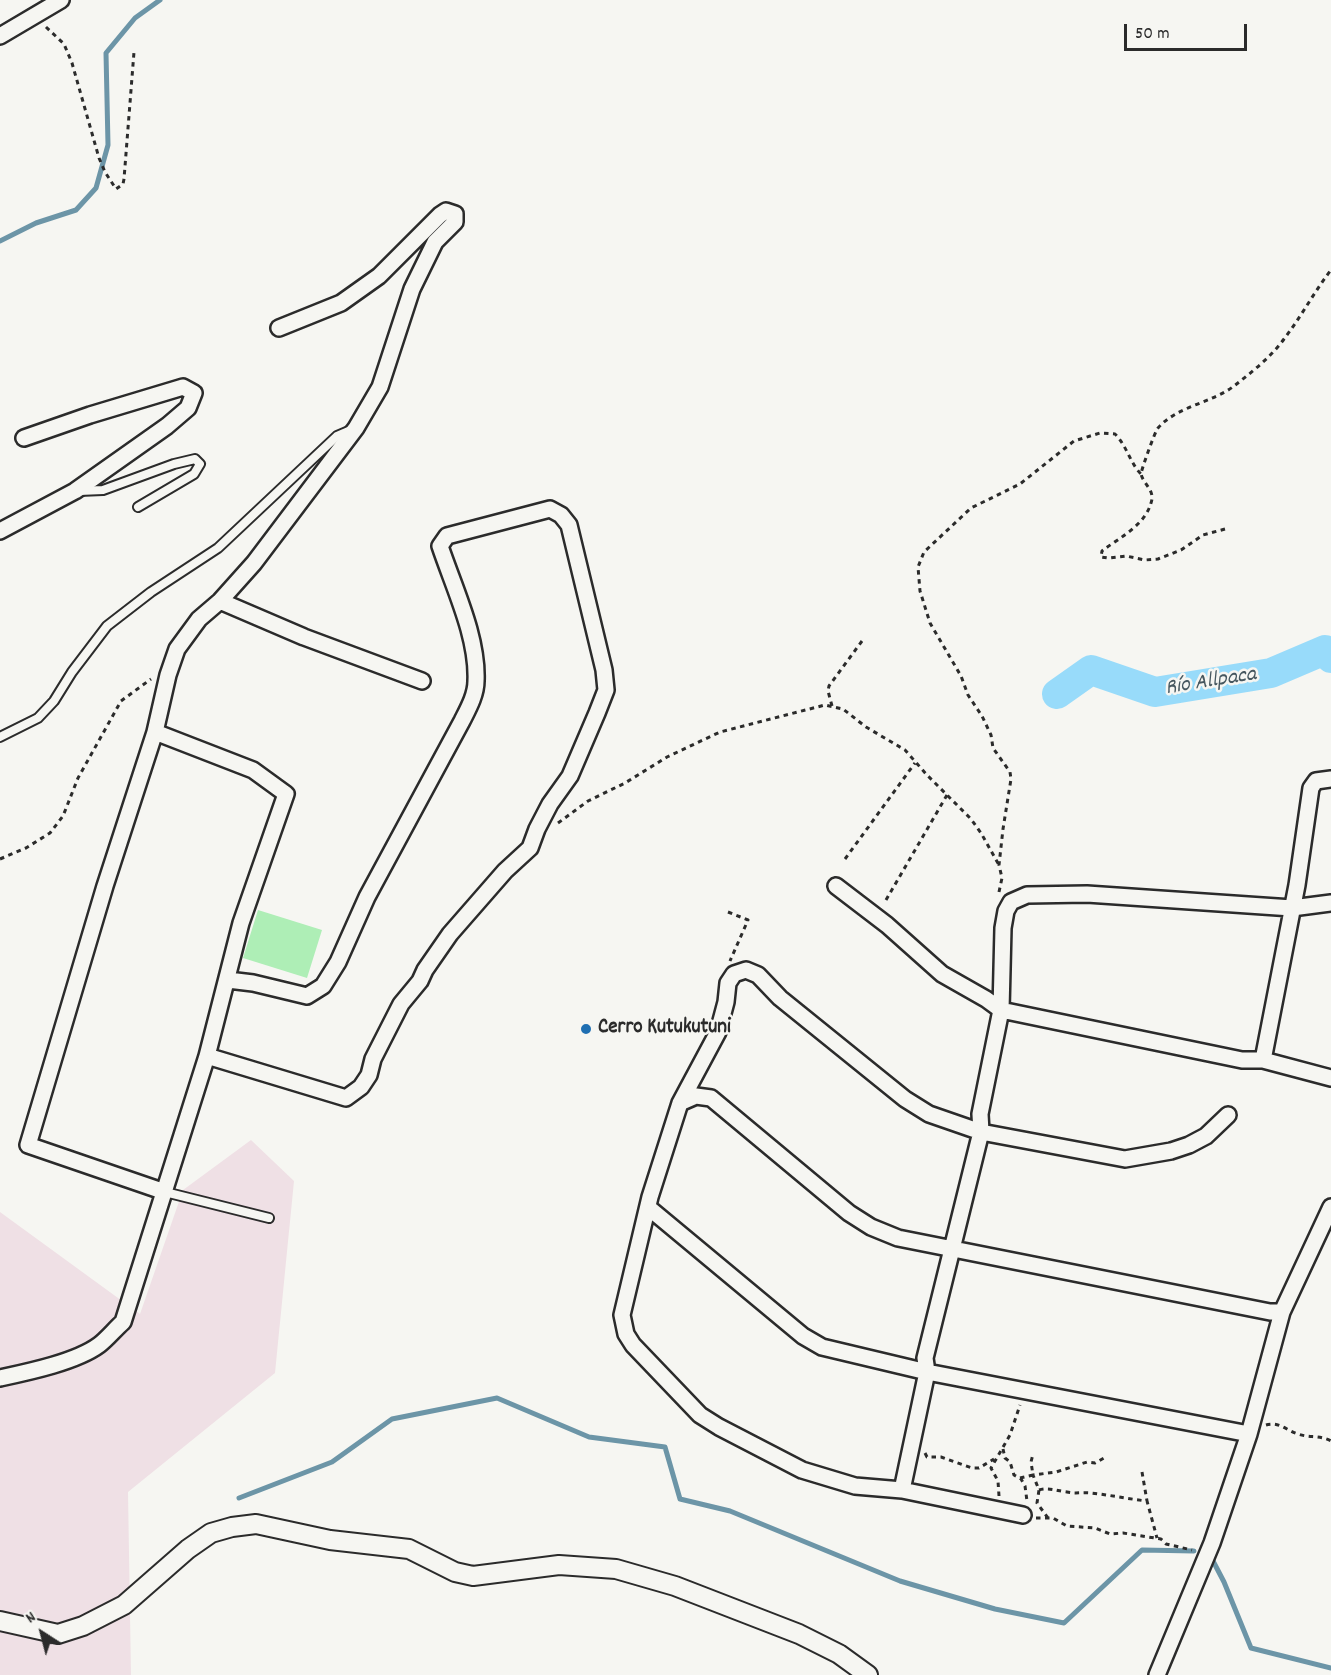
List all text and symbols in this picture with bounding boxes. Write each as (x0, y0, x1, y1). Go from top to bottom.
scale bar (1127, 12, 1250, 50)
text: 50 m (1135, 22, 1170, 47)
water label: Río Allpaca (1164, 663, 1258, 703)
place label: Cerro Kutukutuni (598, 1016, 731, 1042)
marker: Cerro Kutukutuni (579, 1022, 593, 1036)
north arrow (12, 1603, 72, 1663)
text: N (21, 1606, 41, 1630)

